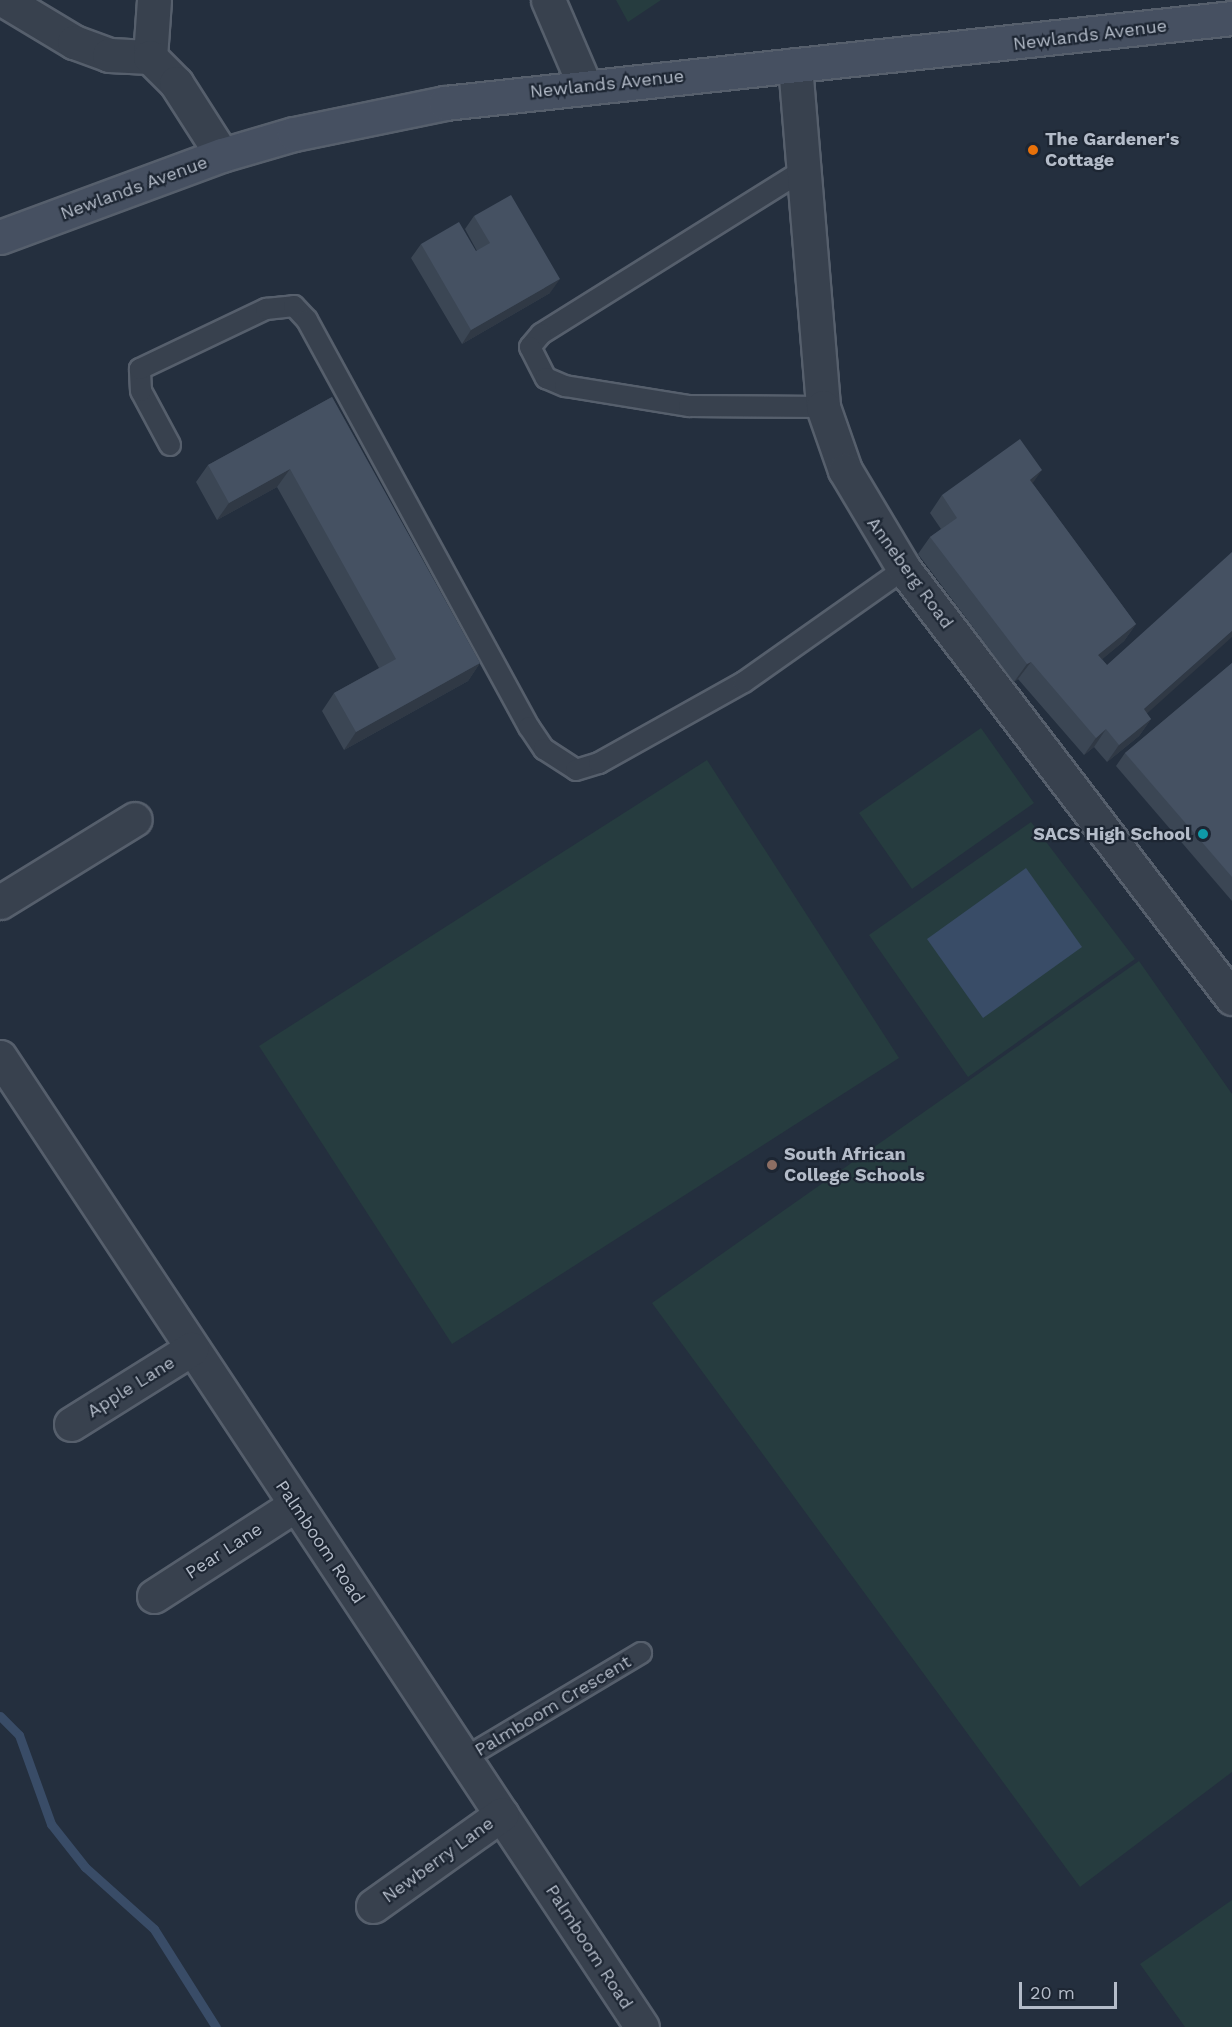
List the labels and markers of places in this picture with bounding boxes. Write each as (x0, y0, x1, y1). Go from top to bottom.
place label: The Gardener's Cottage (1045, 129, 1179, 172)
marker: The Gardener's Cottage (1026, 143, 1040, 157)
place label: SACS High School (1033, 823, 1191, 845)
marker: SACS High School (1196, 827, 1210, 841)
place label: South African College Schools (784, 1144, 925, 1186)
marker: South African College Schools (765, 1158, 779, 1172)

